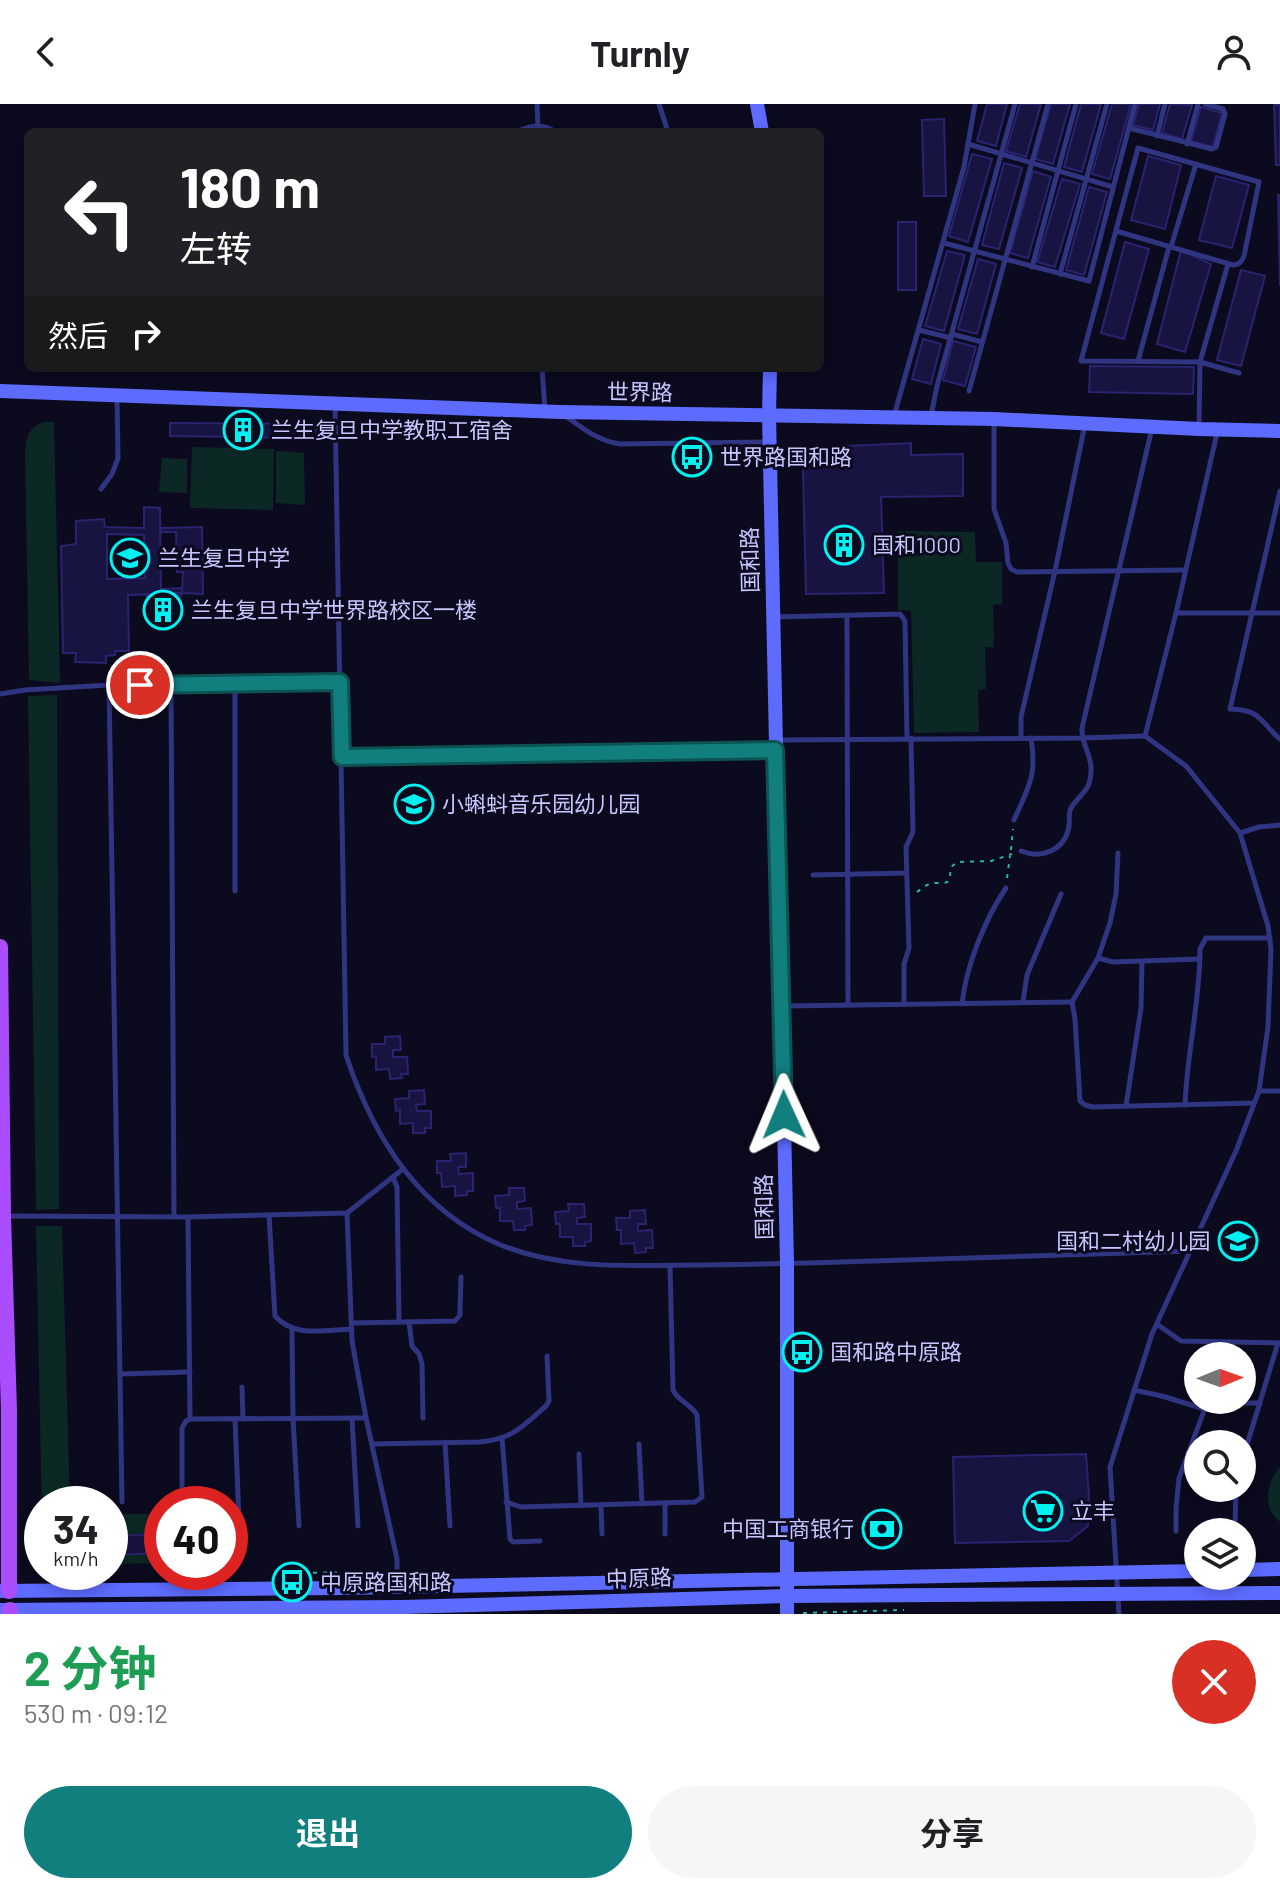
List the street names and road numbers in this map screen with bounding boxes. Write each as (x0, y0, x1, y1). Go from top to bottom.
street label: 世界路 (607, 377, 673, 405)
street label: 国和路 (735, 527, 763, 593)
street label: 国和路 (749, 1174, 777, 1240)
street label: 中原路 (606, 1563, 672, 1591)

